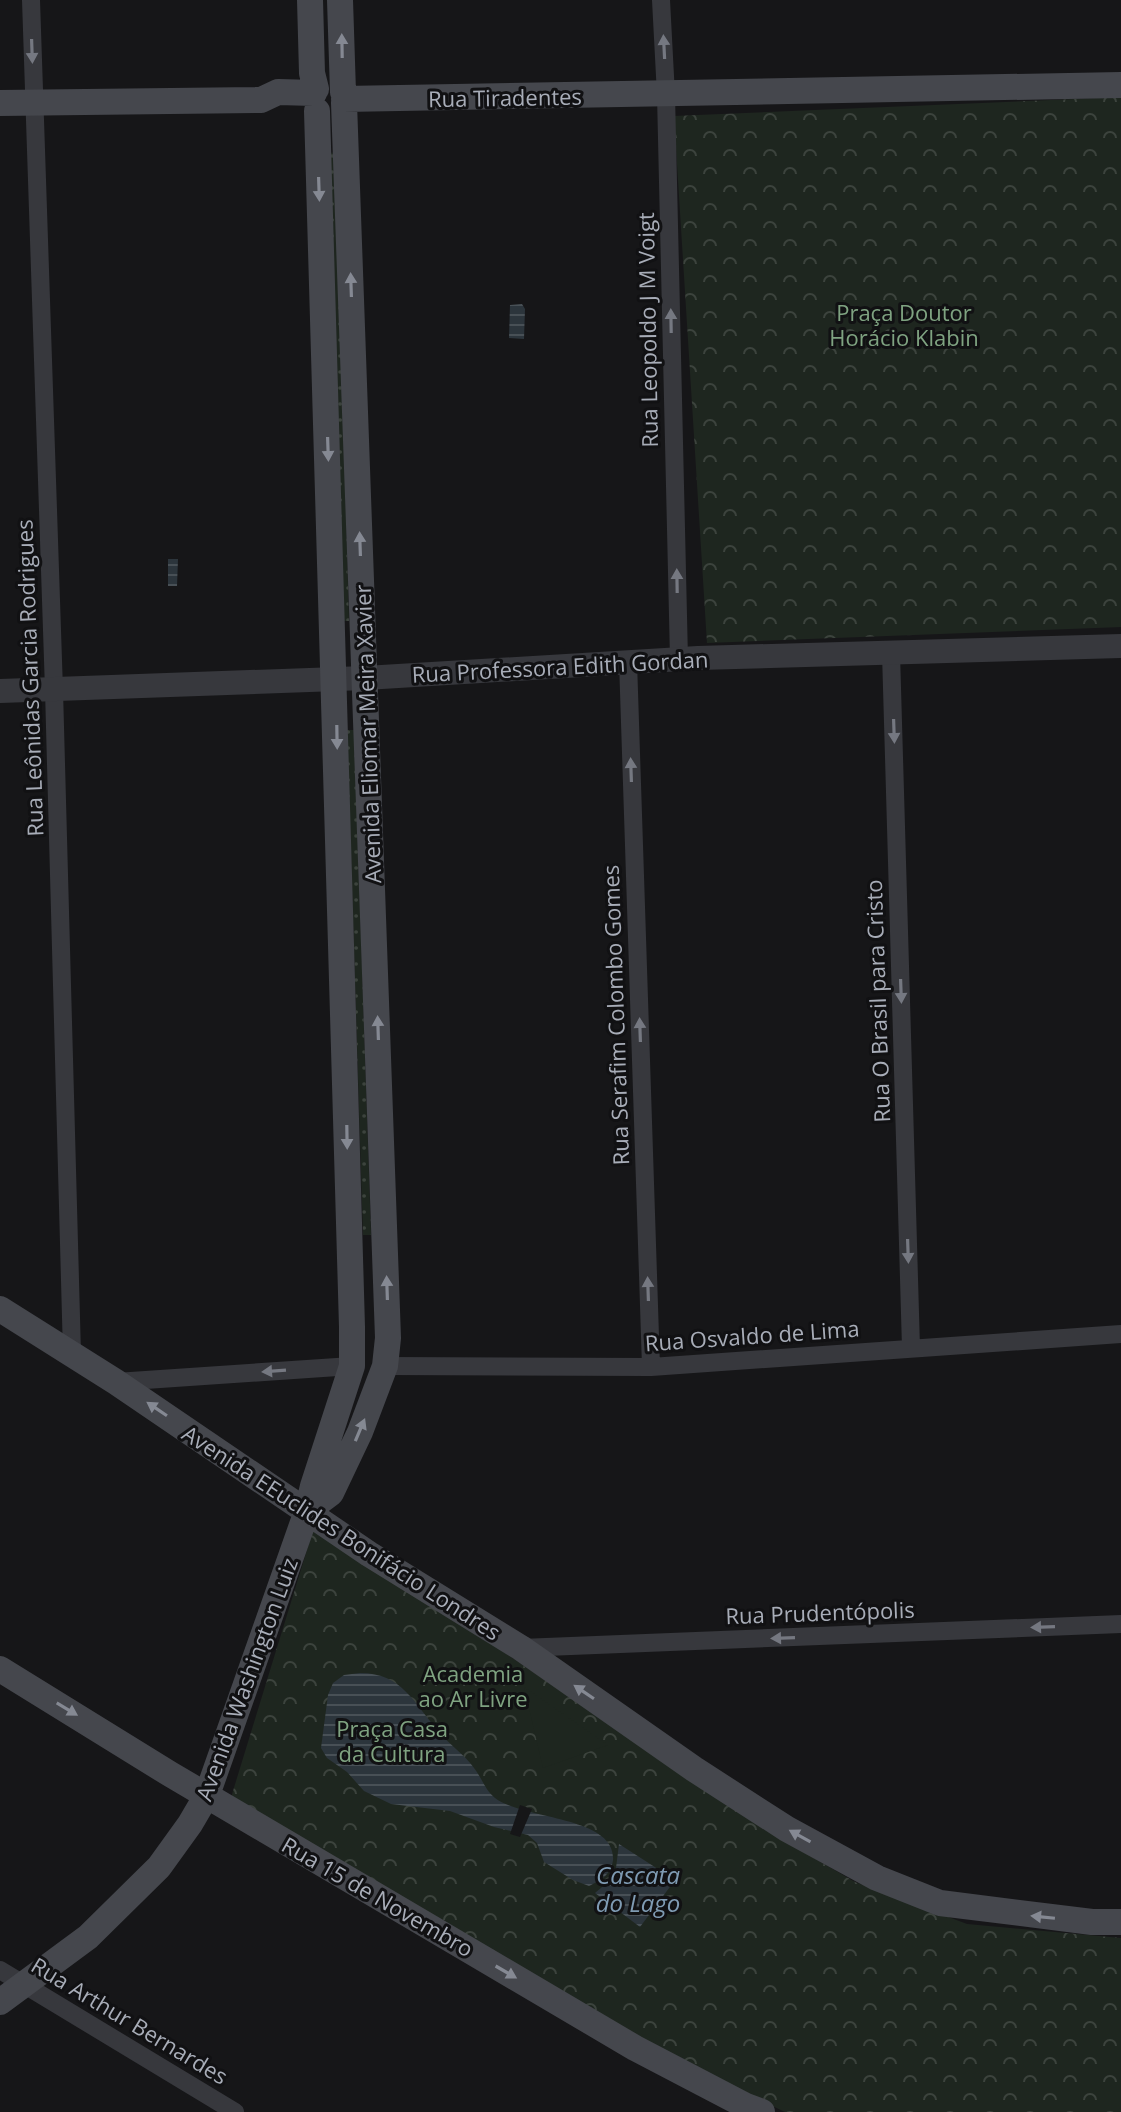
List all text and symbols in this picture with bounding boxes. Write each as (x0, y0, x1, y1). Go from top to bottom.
one-way arrow (335, 33, 348, 58)
one-way arrow (657, 34, 670, 59)
one-way arrow (26, 39, 38, 64)
street label: Rua Tiradentes (428, 81, 582, 113)
one-way arrow (313, 177, 326, 202)
street label: Rua Leopoldo J M Voigt (630, 212, 664, 448)
one-way arrow (344, 272, 357, 297)
park label: Praça Doutor Horácio Klabin (829, 297, 979, 352)
one-way arrow (665, 308, 677, 333)
one-way arrow (321, 437, 334, 462)
street label: Rua Leônidas Garcia Rodrigues (8, 519, 50, 837)
one-way arrow (354, 531, 367, 556)
one-way arrow (670, 568, 683, 593)
street label: Avenida Eliomar Meira Xavier (347, 584, 387, 884)
street label: Rua Professora Edith Gordan (411, 643, 709, 689)
one-way arrow (887, 719, 900, 744)
one-way arrow (330, 725, 343, 750)
one-way arrow (625, 757, 638, 782)
street label: Rua Serafim Colombo Gomes (595, 864, 635, 1166)
street label: Rua O Brasil para Cristo (858, 879, 896, 1123)
one-way arrow (895, 979, 907, 1004)
one-way arrow (372, 1015, 385, 1040)
one-way arrow (633, 1017, 646, 1042)
one-way arrow (341, 1125, 353, 1150)
one-way arrow (902, 1239, 915, 1264)
one-way arrow (380, 1275, 393, 1300)
one-way arrow (642, 1276, 655, 1301)
street label: Rua Osvaldo de Lima (644, 1313, 860, 1357)
one-way arrow (261, 1365, 286, 1378)
one-way arrow (146, 1402, 167, 1417)
street label: Avenida EEuclides Bonifácio Londres (177, 1418, 507, 1646)
one-way arrow (353, 1418, 366, 1442)
street label: Avenida Washington Luiz (188, 1553, 304, 1805)
street label: Rua Prudentópolis (725, 1594, 915, 1630)
one-way arrow (1030, 1621, 1055, 1634)
one-way arrow (770, 1631, 795, 1644)
park label: Academia ao Ar Livre (418, 1658, 528, 1713)
one-way arrow (573, 1685, 594, 1700)
one-way arrow (56, 1702, 78, 1716)
park label: Praça Casa da Cultura (336, 1713, 448, 1768)
street label: Rua 15 de Novembro (277, 1829, 479, 1963)
one-way arrow (789, 1829, 811, 1843)
water label: Cascata do Lago (596, 1858, 680, 1919)
one-way arrow (1030, 1911, 1055, 1924)
street label: Rua Arthur Bernardes (26, 1949, 234, 2091)
one-way arrow (495, 1965, 517, 1979)

